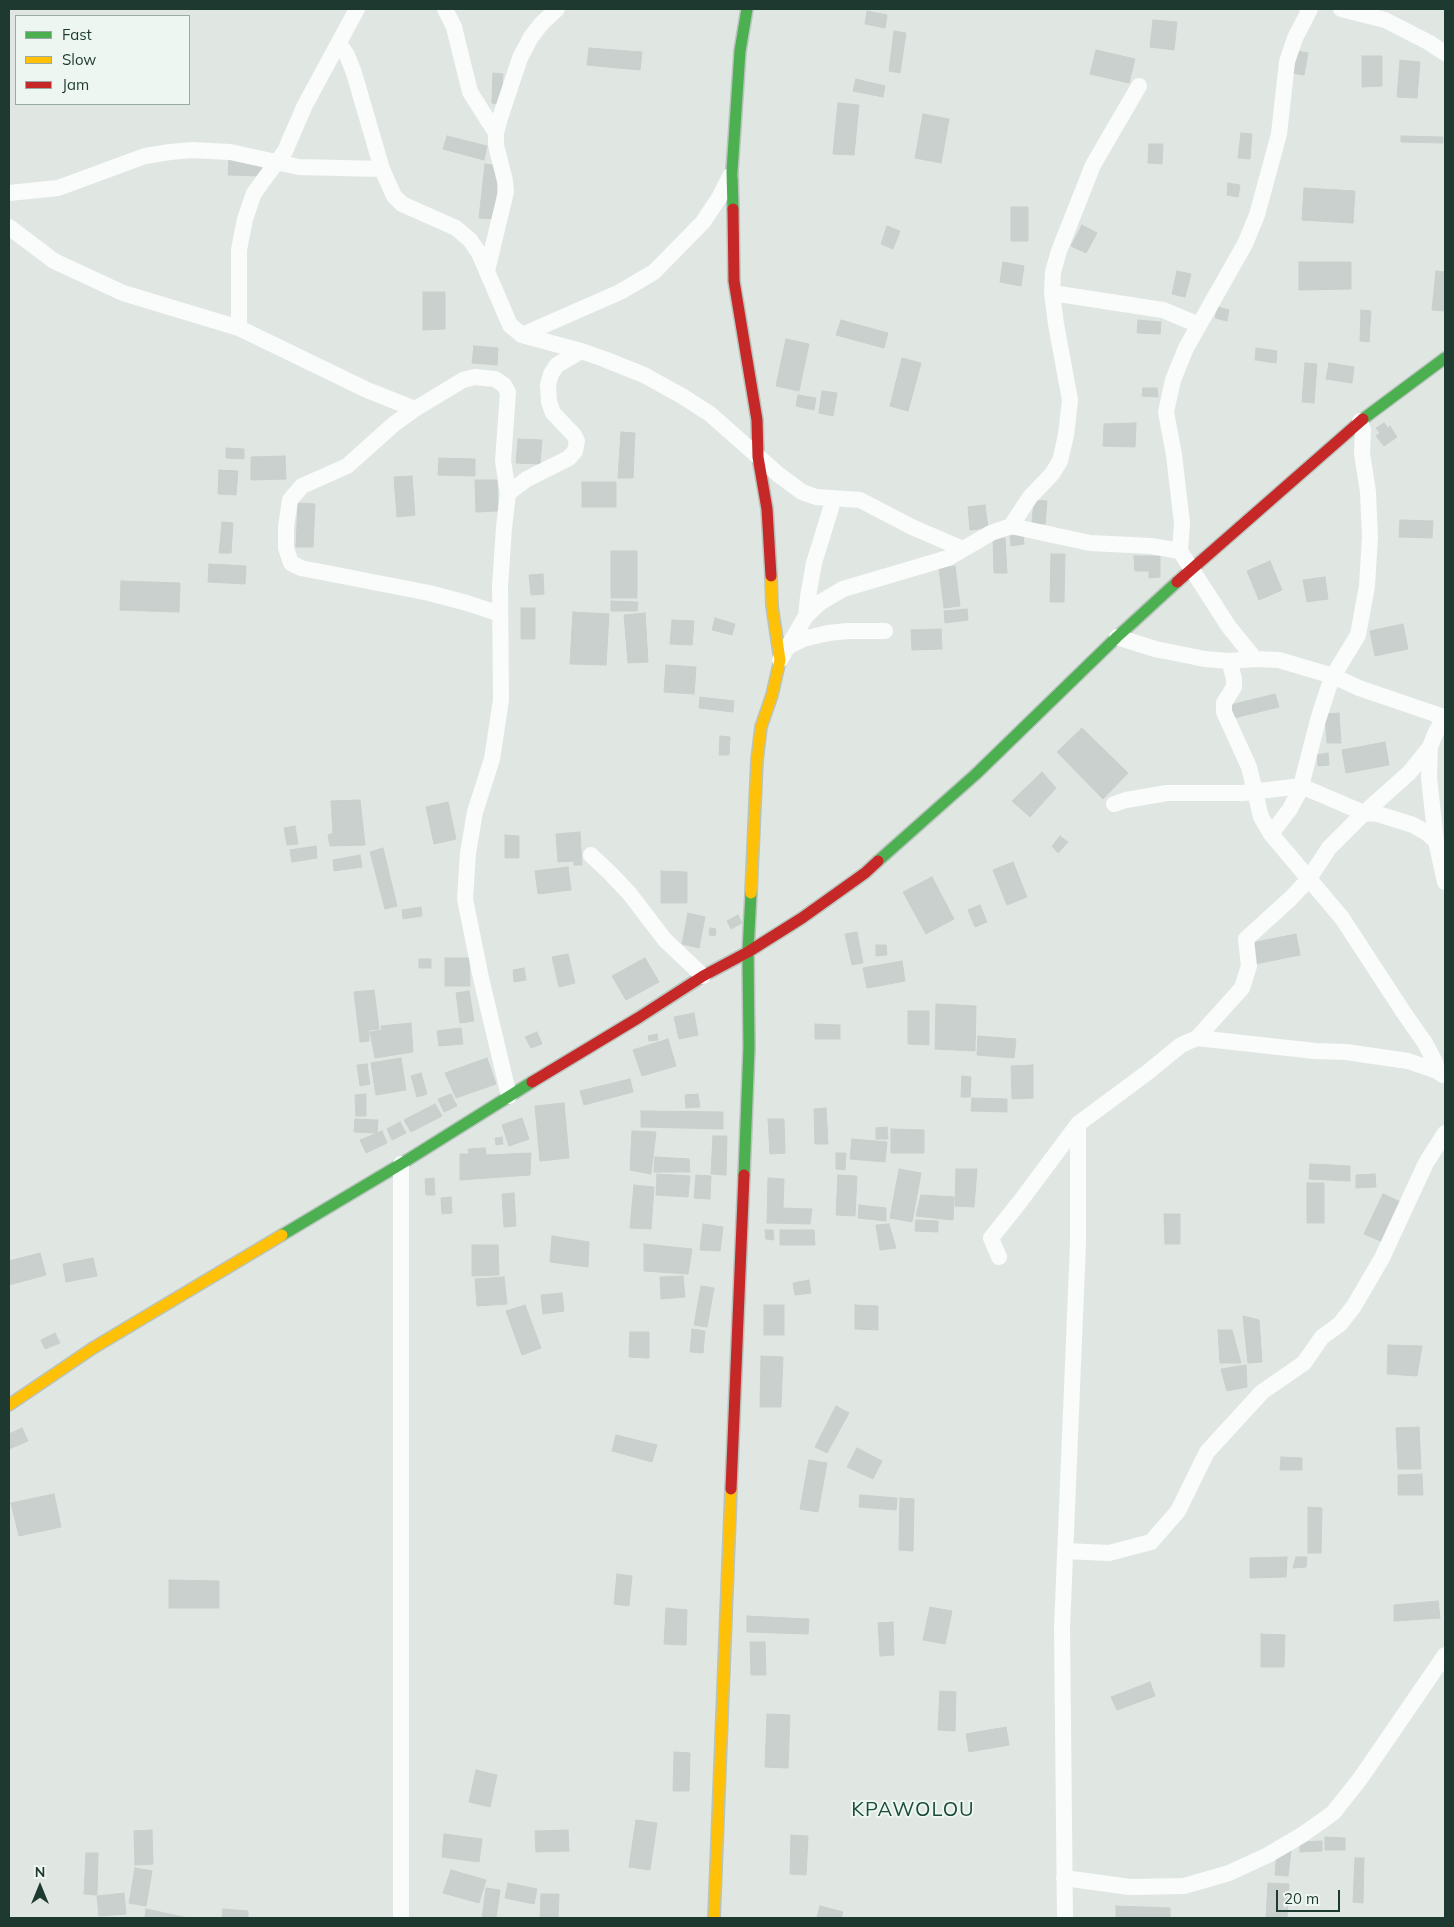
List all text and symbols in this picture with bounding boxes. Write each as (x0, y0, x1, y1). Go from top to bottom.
legend (15, 15, 190, 105)
text: Fast (62, 25, 92, 44)
text: Slow (62, 50, 96, 69)
text: Jam (62, 75, 89, 94)
district label: KPAWOLOU (850, 1798, 976, 1822)
north arrow (15, 1862, 65, 1912)
text: N (35, 1863, 45, 1881)
scale bar (1279, 1880, 1343, 1912)
text: 20 m (1284, 1889, 1319, 1908)

